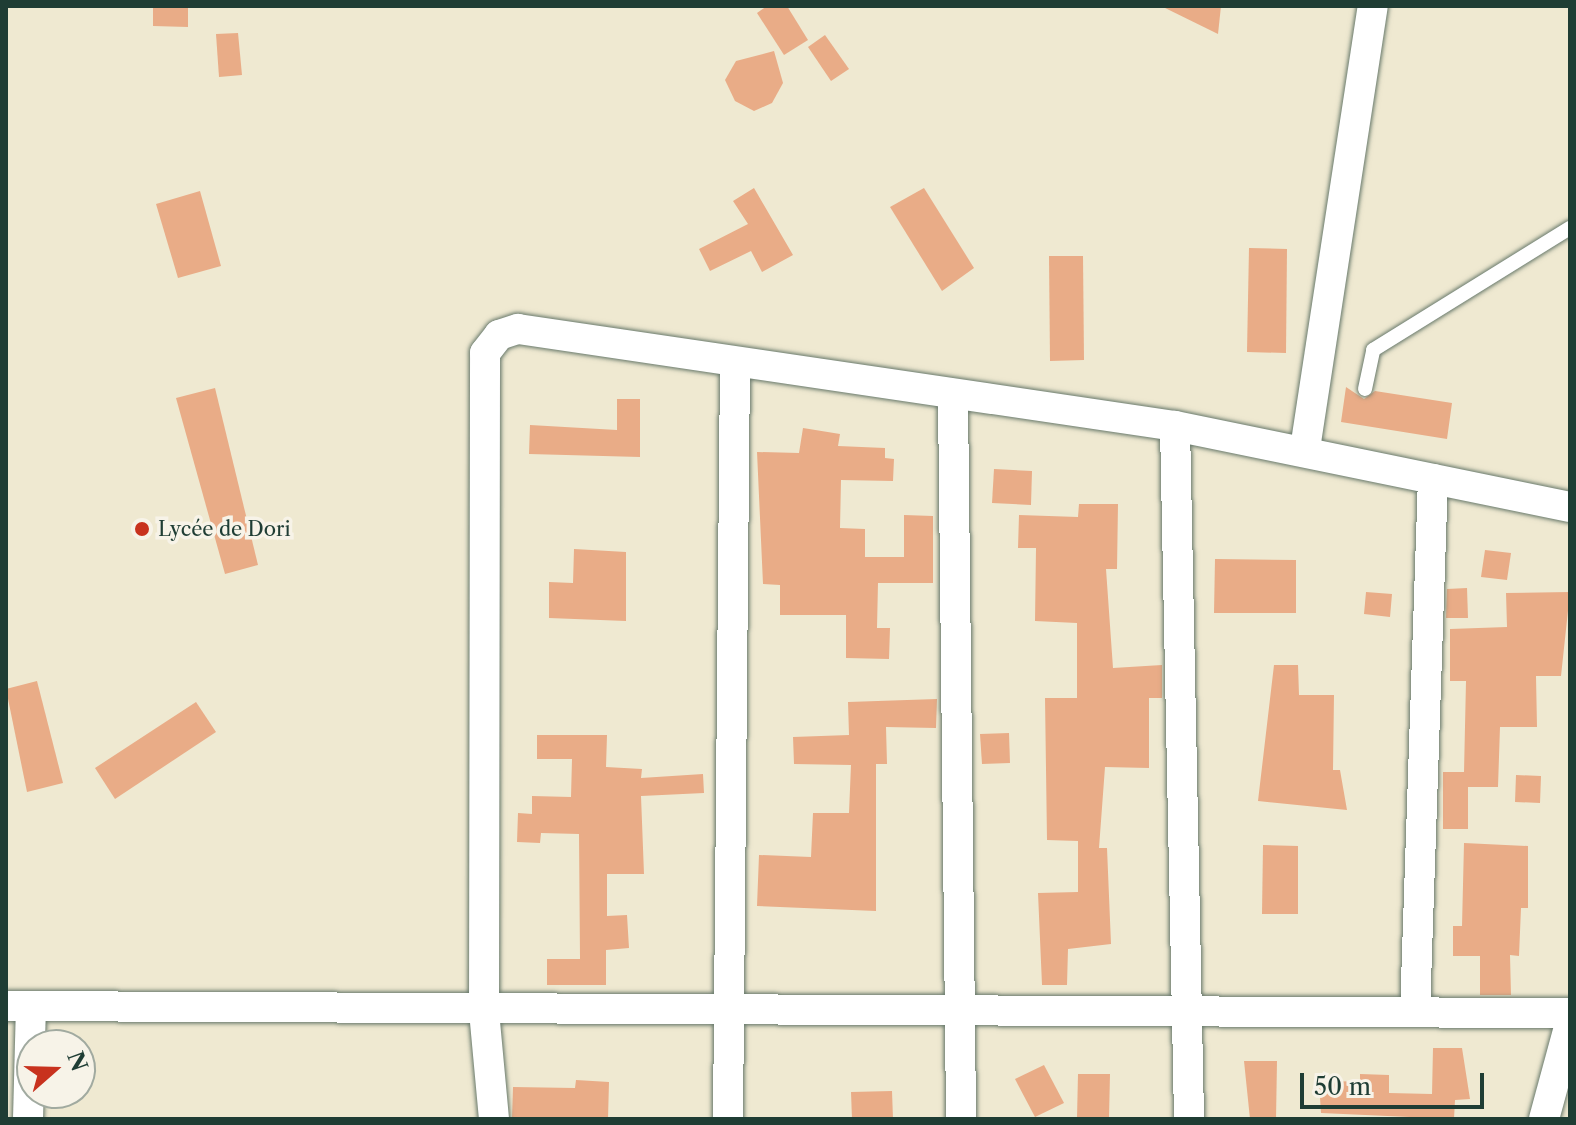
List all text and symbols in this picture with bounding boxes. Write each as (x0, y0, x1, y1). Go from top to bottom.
place label: Lycée de Dori (158, 517, 291, 541)
marker: Lycée de Dori (133, 520, 151, 538)
north arrow (16, 1029, 96, 1109)
text: N (61, 1048, 93, 1075)
scale bar (1304, 1057, 1488, 1107)
text: 50 m (1314, 1072, 1371, 1101)

